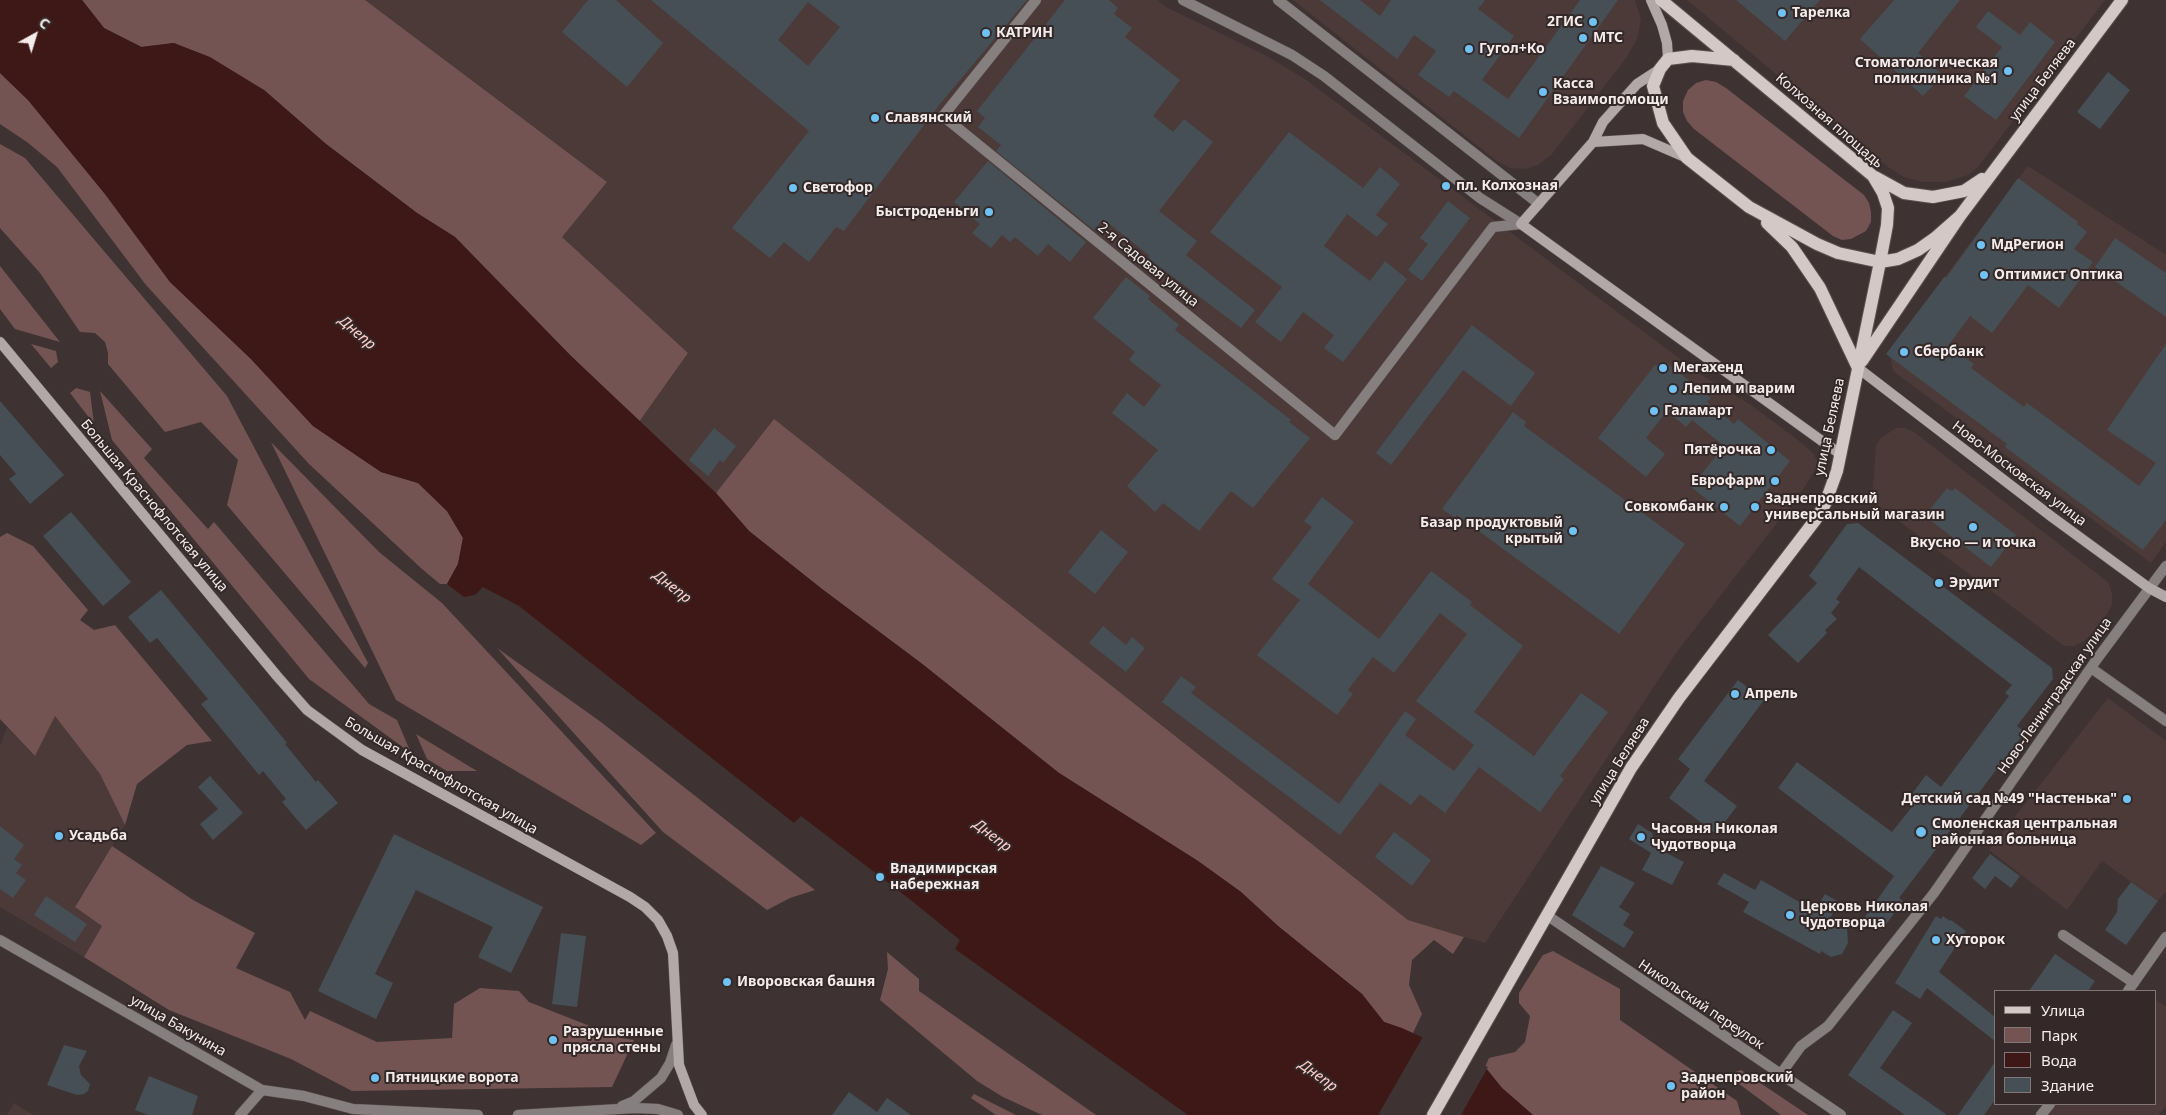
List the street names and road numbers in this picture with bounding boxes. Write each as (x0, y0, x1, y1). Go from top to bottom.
street label: улица Беляева (2006, 35, 2080, 125)
street label: Колхозная площадь (1772, 70, 1886, 172)
street label: 2-я Садовая улица (1094, 219, 1202, 311)
street label: улица Беляева (1811, 377, 1849, 477)
street label: Большая Краснофлотская улица (77, 416, 231, 596)
street label: Ново-Московская улица (1948, 418, 2090, 530)
street label: Ново-Ленинградская улица (1994, 615, 2116, 777)
street label: Большая Краснофлотская улица (342, 714, 540, 838)
street label: улица Беляева (1587, 714, 1653, 808)
street label: Никольский переулок (1635, 957, 1767, 1053)
street label: улица Бакунина (127, 992, 229, 1060)

